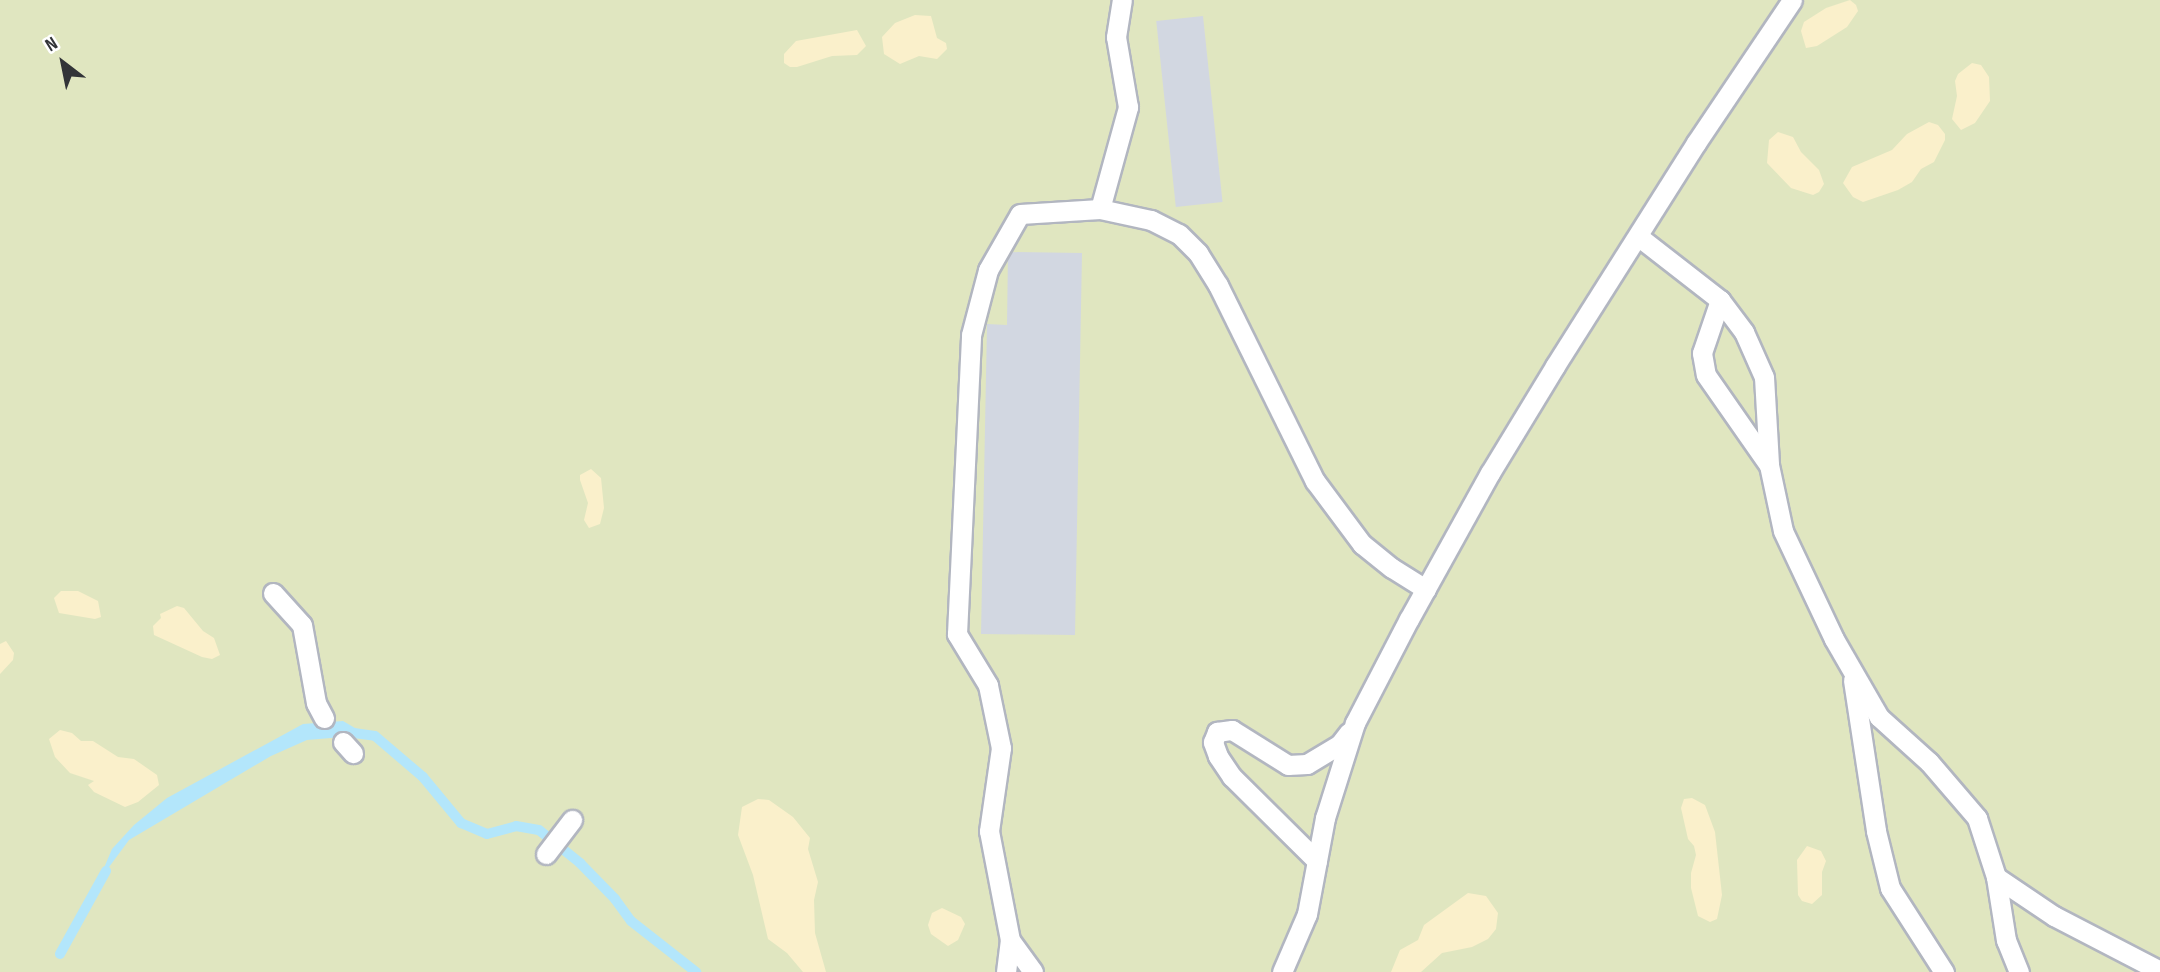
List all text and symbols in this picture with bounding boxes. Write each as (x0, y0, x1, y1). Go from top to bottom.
north arrow (28, 28, 98, 98)
text: N (41, 32, 62, 57)

